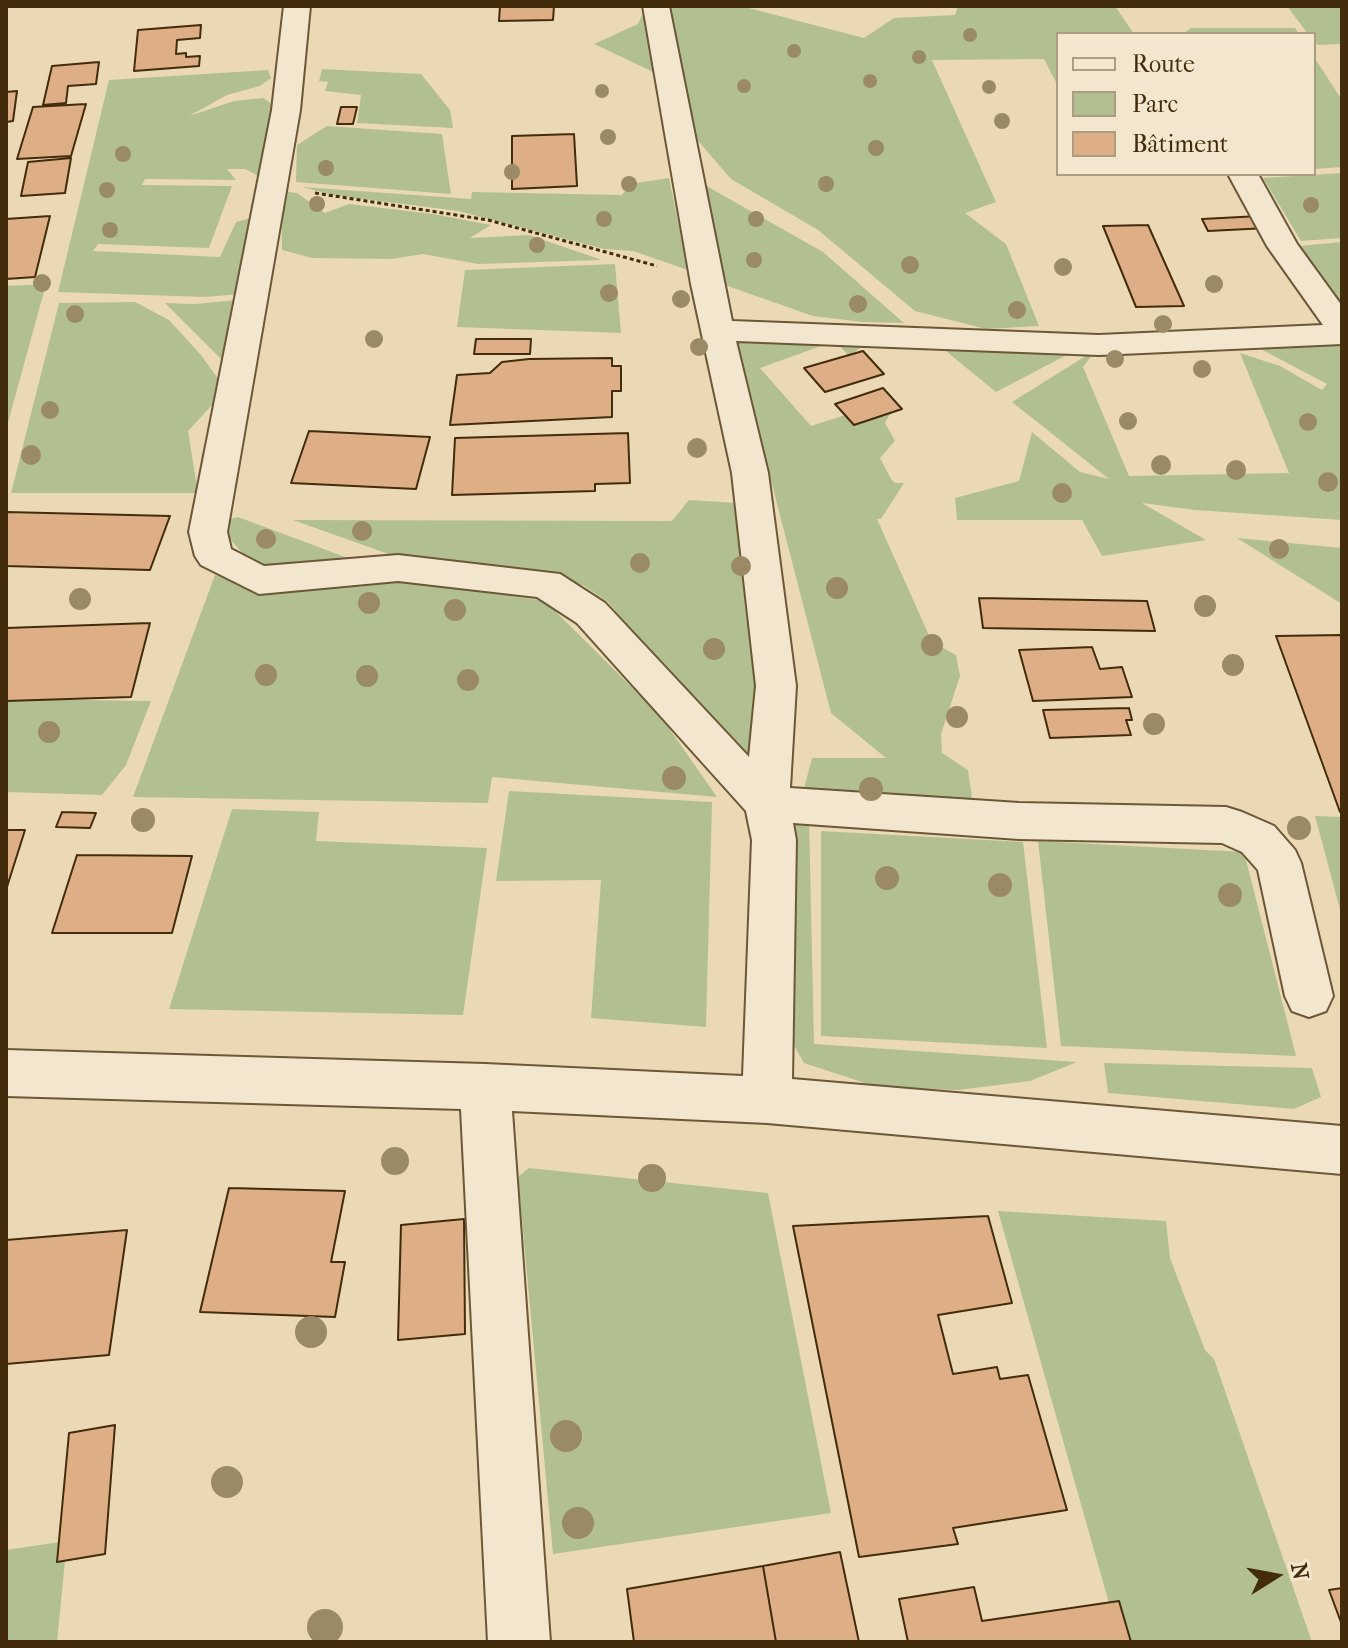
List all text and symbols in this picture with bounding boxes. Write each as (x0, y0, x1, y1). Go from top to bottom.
legend (1056, 32, 1316, 176)
text: Route (1132, 50, 1195, 78)
text: Parc (1132, 90, 1178, 118)
text: Bâtiment (1132, 130, 1228, 158)
north arrow (1236, 1536, 1316, 1616)
text: N (1285, 1561, 1314, 1582)

